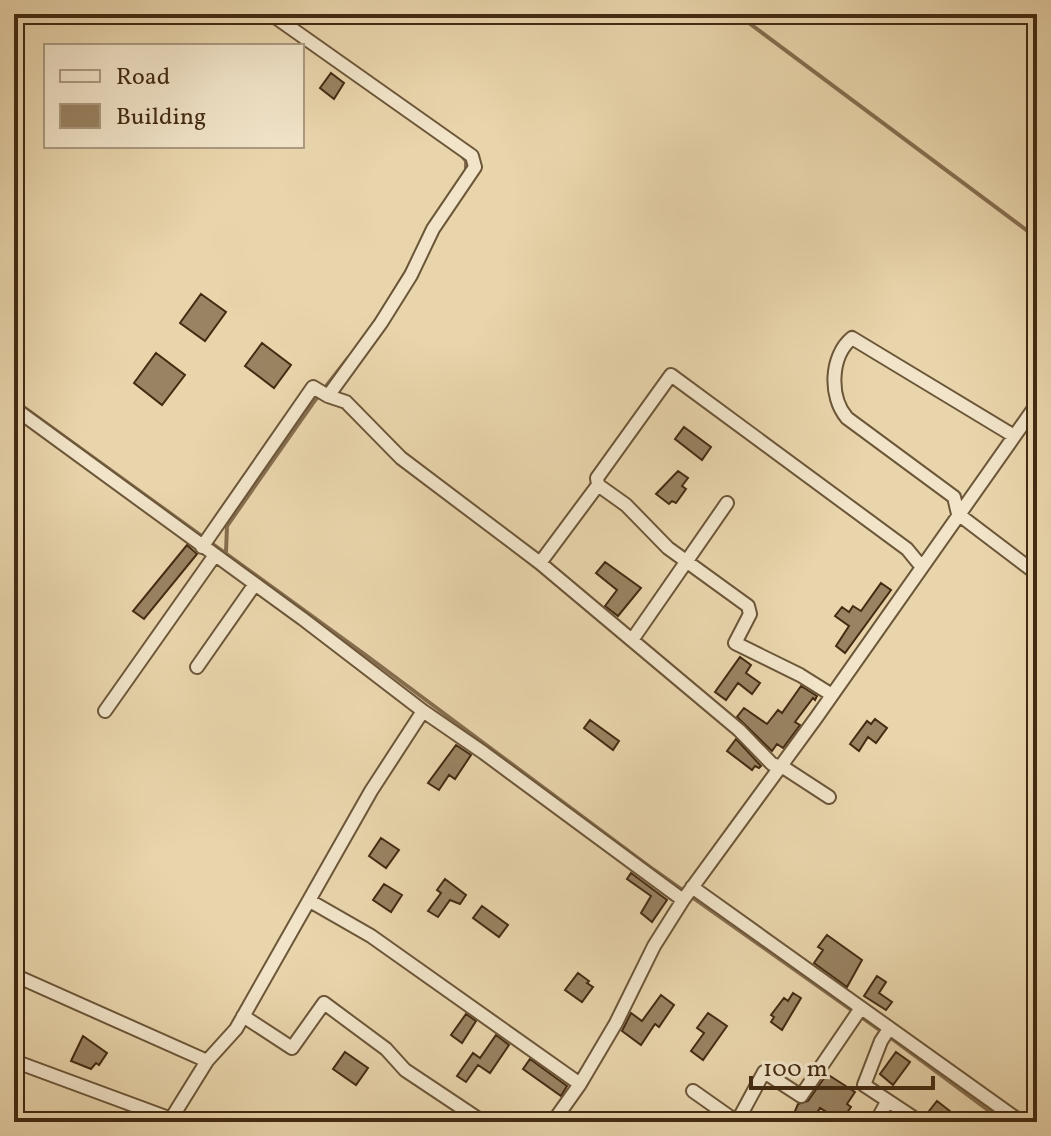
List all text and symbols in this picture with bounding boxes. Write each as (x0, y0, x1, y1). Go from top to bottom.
legend (44, 44, 304, 148)
text: Road (116, 61, 170, 95)
text: Building (116, 101, 206, 135)
scale bar (751, 1040, 933, 1090)
text: 100 m (763, 1053, 828, 1087)

